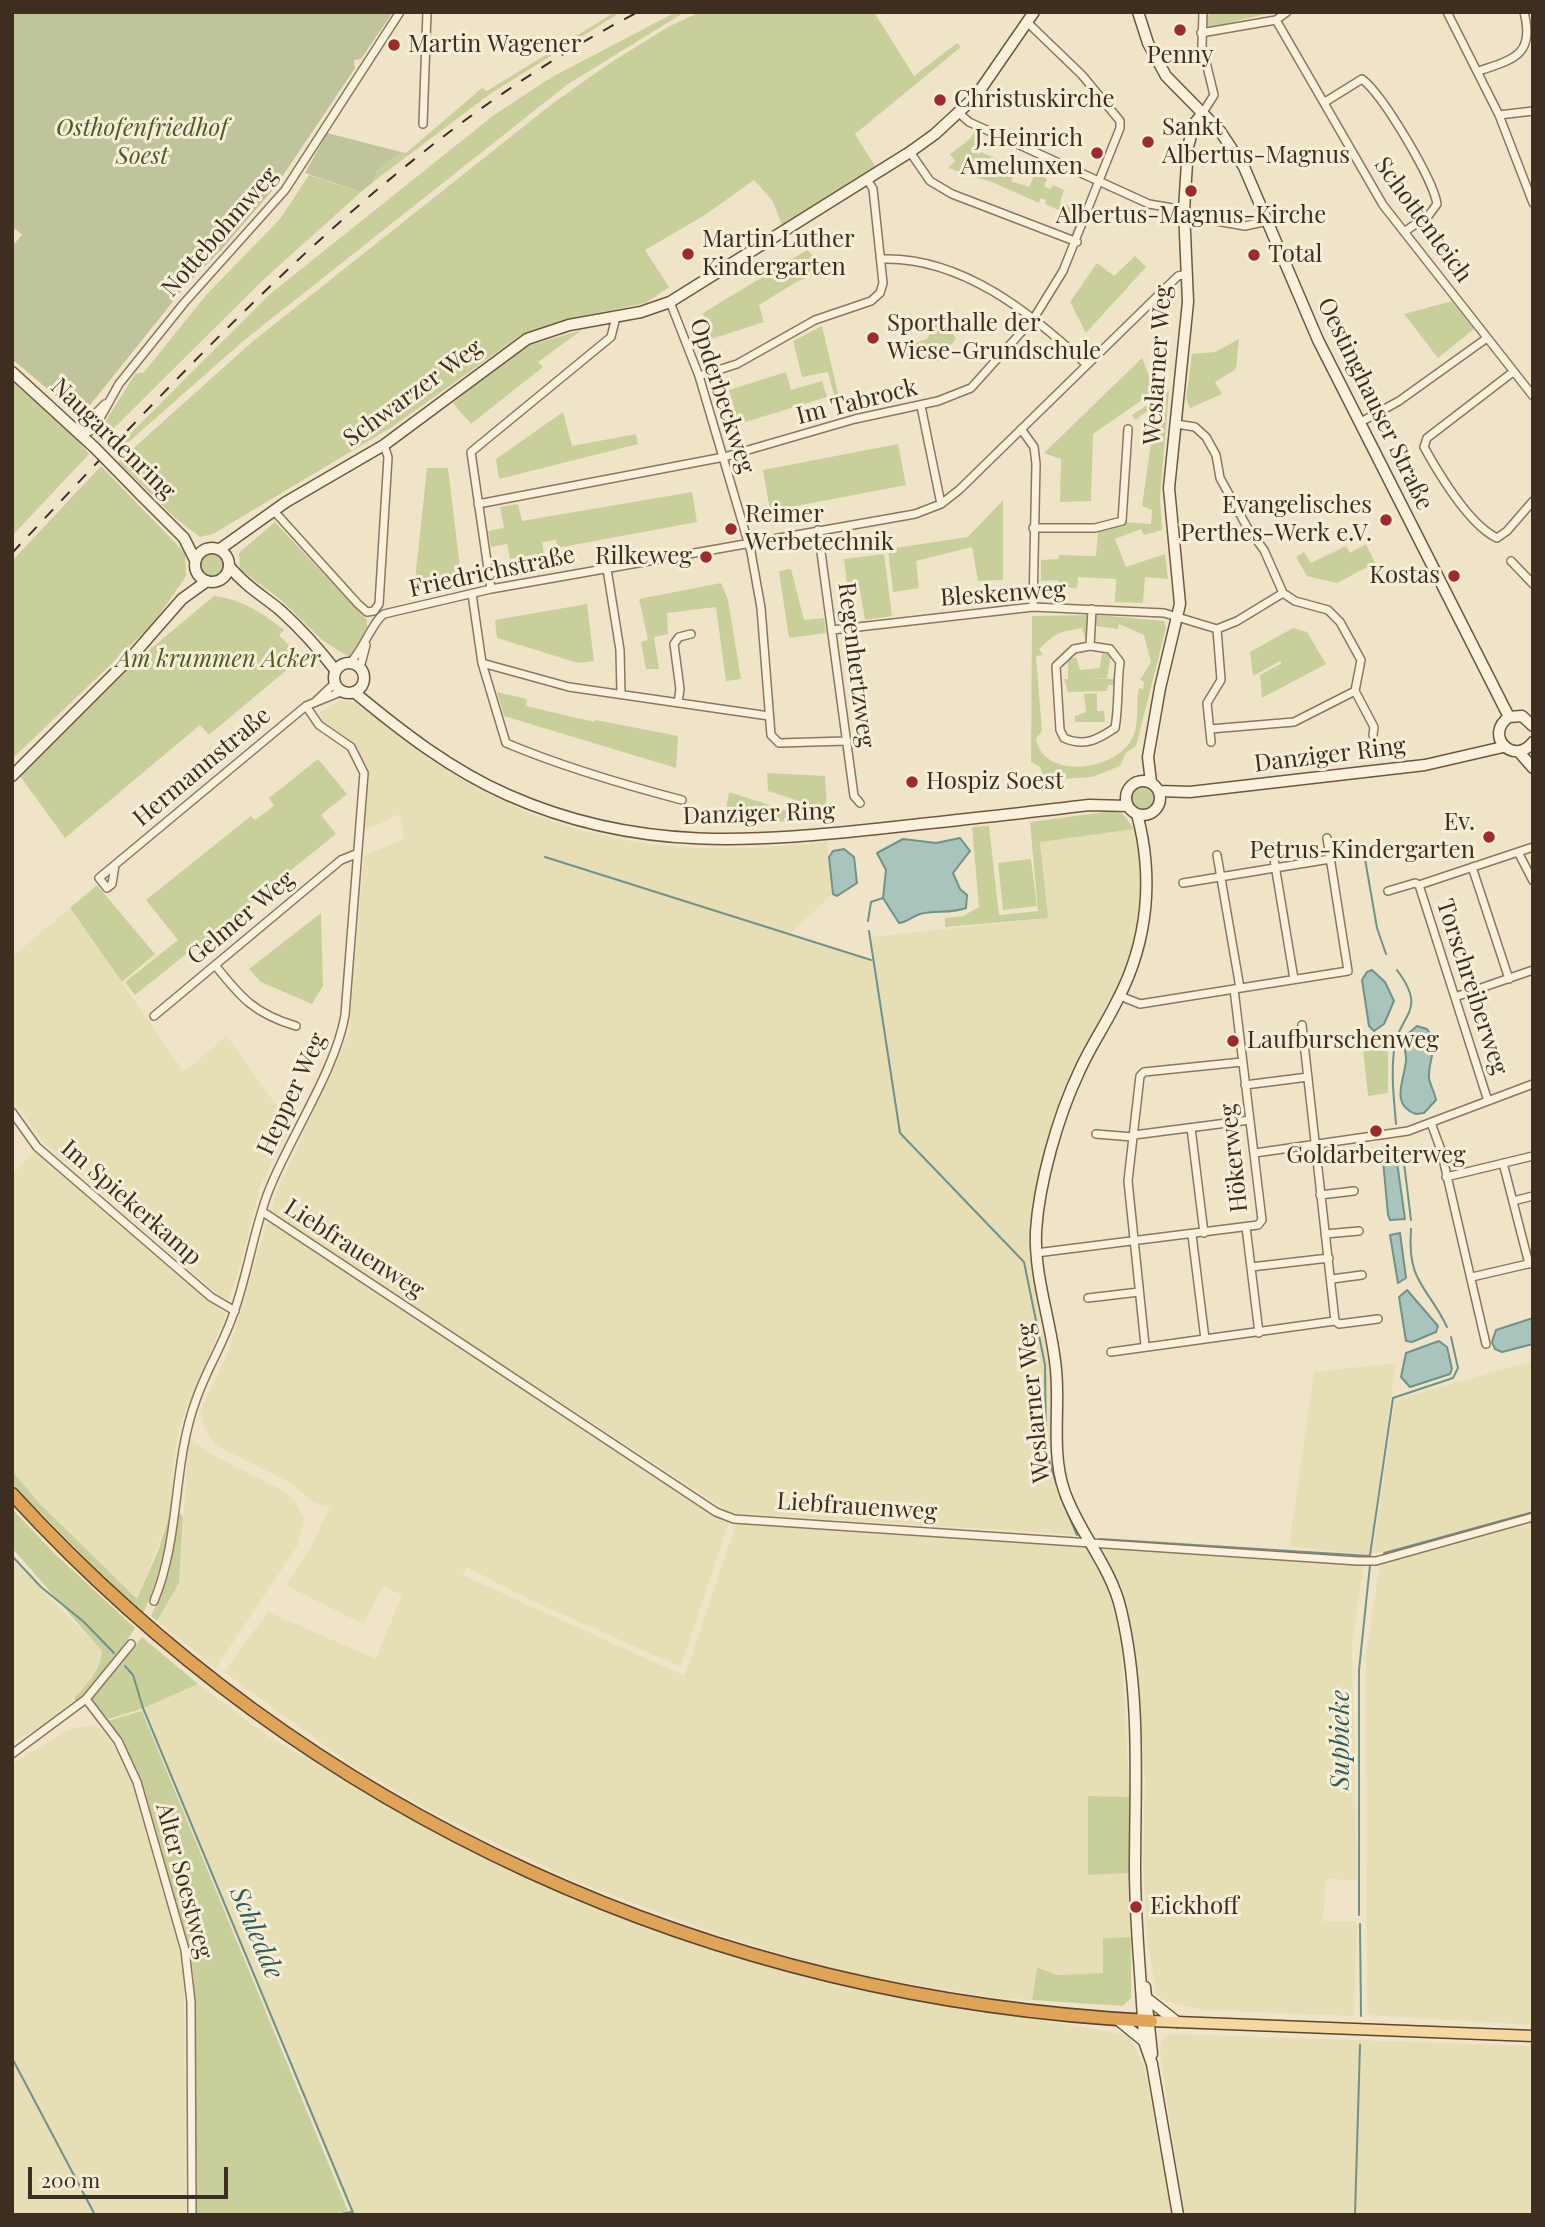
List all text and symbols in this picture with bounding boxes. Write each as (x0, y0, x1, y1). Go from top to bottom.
marker: Penny (1172, 22, 1188, 38)
place label: Martin Wagener (408, 31, 581, 59)
marker: Martin Wagener (386, 37, 402, 53)
place label: Penny (1147, 42, 1213, 70)
place label: Christuskirche (954, 86, 1115, 114)
marker: Christuskirche (932, 92, 948, 108)
place label: Sankt Albertus-Magnus (1162, 114, 1350, 170)
park label: Osthofenfriedhof Soest (56, 115, 228, 171)
place label: J.Heinrich Amelunxen (961, 125, 1083, 181)
marker: Sankt Albertus-Magnus (1140, 134, 1156, 150)
marker: J.Heinrich Amelunxen (1089, 145, 1105, 161)
street label: Schottenteich (1368, 152, 1478, 288)
street label: Nottebohmweg (156, 161, 284, 303)
marker: Albertus-Magnus-Kirche (1183, 183, 1199, 199)
place label: Albertus-Magnus-Kirche (1056, 202, 1326, 230)
place label: Martin Luther Kindergarten (702, 226, 855, 282)
place label: Total (1268, 241, 1322, 269)
marker: Martin Luther Kindergarten (680, 246, 696, 262)
marker: Total (1246, 247, 1262, 263)
street label: Weslarner Weg (1138, 284, 1178, 446)
street label: Oestinghauser Straße (1311, 293, 1439, 515)
place label: Sporthalle der Wiese-Grundschule (887, 310, 1101, 366)
street label: Opderbeckweg (683, 315, 761, 477)
marker: Sporthalle der Wiese-Grundschule (865, 330, 881, 346)
street label: Schwarzer Weg (338, 333, 488, 453)
street label: Naugardenring (45, 372, 181, 506)
street label: Im Tabrock (794, 373, 920, 431)
place label: Evangelisches Perthes-Werk e.V. (1181, 492, 1372, 548)
place label: Reimer Werbetechnik (745, 501, 894, 557)
marker: Evangelisches Perthes-Werk e.V. (1378, 512, 1394, 528)
marker: Reimer Werbetechnik (723, 521, 739, 537)
street label: Friedrichstraße (406, 540, 578, 604)
place label: Rilkeweg (595, 543, 692, 571)
marker: Rilkeweg (698, 549, 714, 565)
place label: Kostas (1369, 562, 1440, 590)
marker: Kostas (1446, 568, 1462, 584)
street label: Bleskenweg (939, 575, 1067, 613)
street label: Regenhertzweg (832, 581, 880, 749)
park label: Am krummen Acker (116, 646, 320, 674)
street label: Hermannstraße (127, 701, 277, 833)
street label: Danziger Ring (1253, 731, 1407, 779)
place label: Hospiz Soest (926, 768, 1063, 796)
marker: Hospiz Soest (904, 774, 920, 790)
street label: Danziger Ring (682, 797, 836, 831)
place label: Ev. Petrus-Kindergarten (1249, 809, 1475, 865)
marker: Ev. Petrus-Kindergarten (1481, 829, 1497, 845)
street label: Gelmer Weg (182, 865, 300, 971)
street label: Torschreiberweg (1430, 896, 1514, 1078)
place label: Laufburschenweg (1247, 1027, 1439, 1055)
street label: Hepper Weg (251, 1028, 333, 1160)
marker: Laufburschenweg (1225, 1033, 1241, 1049)
street label: Hökerweg (1214, 1102, 1254, 1214)
marker: Goldarbeiterweg (1368, 1123, 1384, 1139)
street label: Im Spiekerkamp (55, 1134, 207, 1272)
place label: Goldarbeiterweg (1286, 1142, 1466, 1170)
street label: Liebfrauenweg (279, 1193, 429, 1305)
street label: Weslarner Weg (1011, 1322, 1057, 1484)
street label: Liebfrauenweg (776, 1487, 938, 1527)
water label: Supbieke (1325, 1690, 1357, 1790)
street label: Alter Soestweg (149, 1800, 219, 1962)
water label: Schledde (223, 1882, 289, 1984)
place label: Eickhoff (1150, 1893, 1239, 1921)
marker: Eickhoff (1128, 1899, 1144, 1915)
scale bar (32, 2154, 231, 2198)
text: 200 m (41, 2165, 100, 2193)

